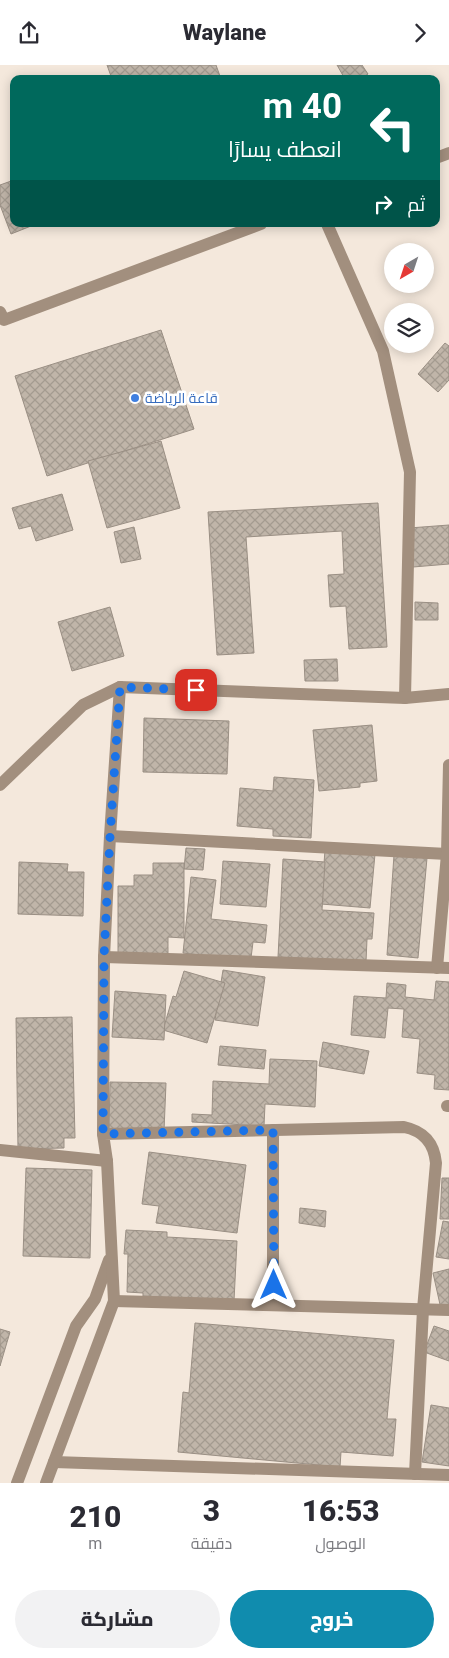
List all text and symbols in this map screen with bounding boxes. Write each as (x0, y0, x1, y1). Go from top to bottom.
icon: share (15, 19, 43, 47)
icon: forward (406, 19, 434, 47)
text: Waylane (183, 20, 266, 45)
text: 40 m (263, 86, 342, 127)
icon: left (360, 95, 425, 160)
text: انعطف يسارًا (228, 137, 342, 162)
icon: right (369, 190, 397, 218)
text: ثم (407, 193, 425, 216)
north arrow (384, 243, 434, 293)
map controls (384, 243, 434, 353)
button: layers (384, 303, 434, 353)
place label: قاعة الرياضة (145, 390, 218, 406)
marker: قاعة الرياضة (129, 392, 141, 404)
pin (175, 669, 217, 711)
icon: arrive (182, 676, 210, 704)
position arrow (247, 1258, 299, 1310)
text: 3 (203, 1493, 220, 1528)
text: 16:53 (302, 1493, 380, 1528)
text: 210 (69, 1499, 121, 1534)
text: m (88, 1534, 102, 1553)
text: دقيقة (191, 1534, 232, 1553)
text: الوصول (315, 1534, 366, 1553)
button: مشاركة (15, 1590, 220, 1648)
button: خروج (230, 1590, 434, 1648)

